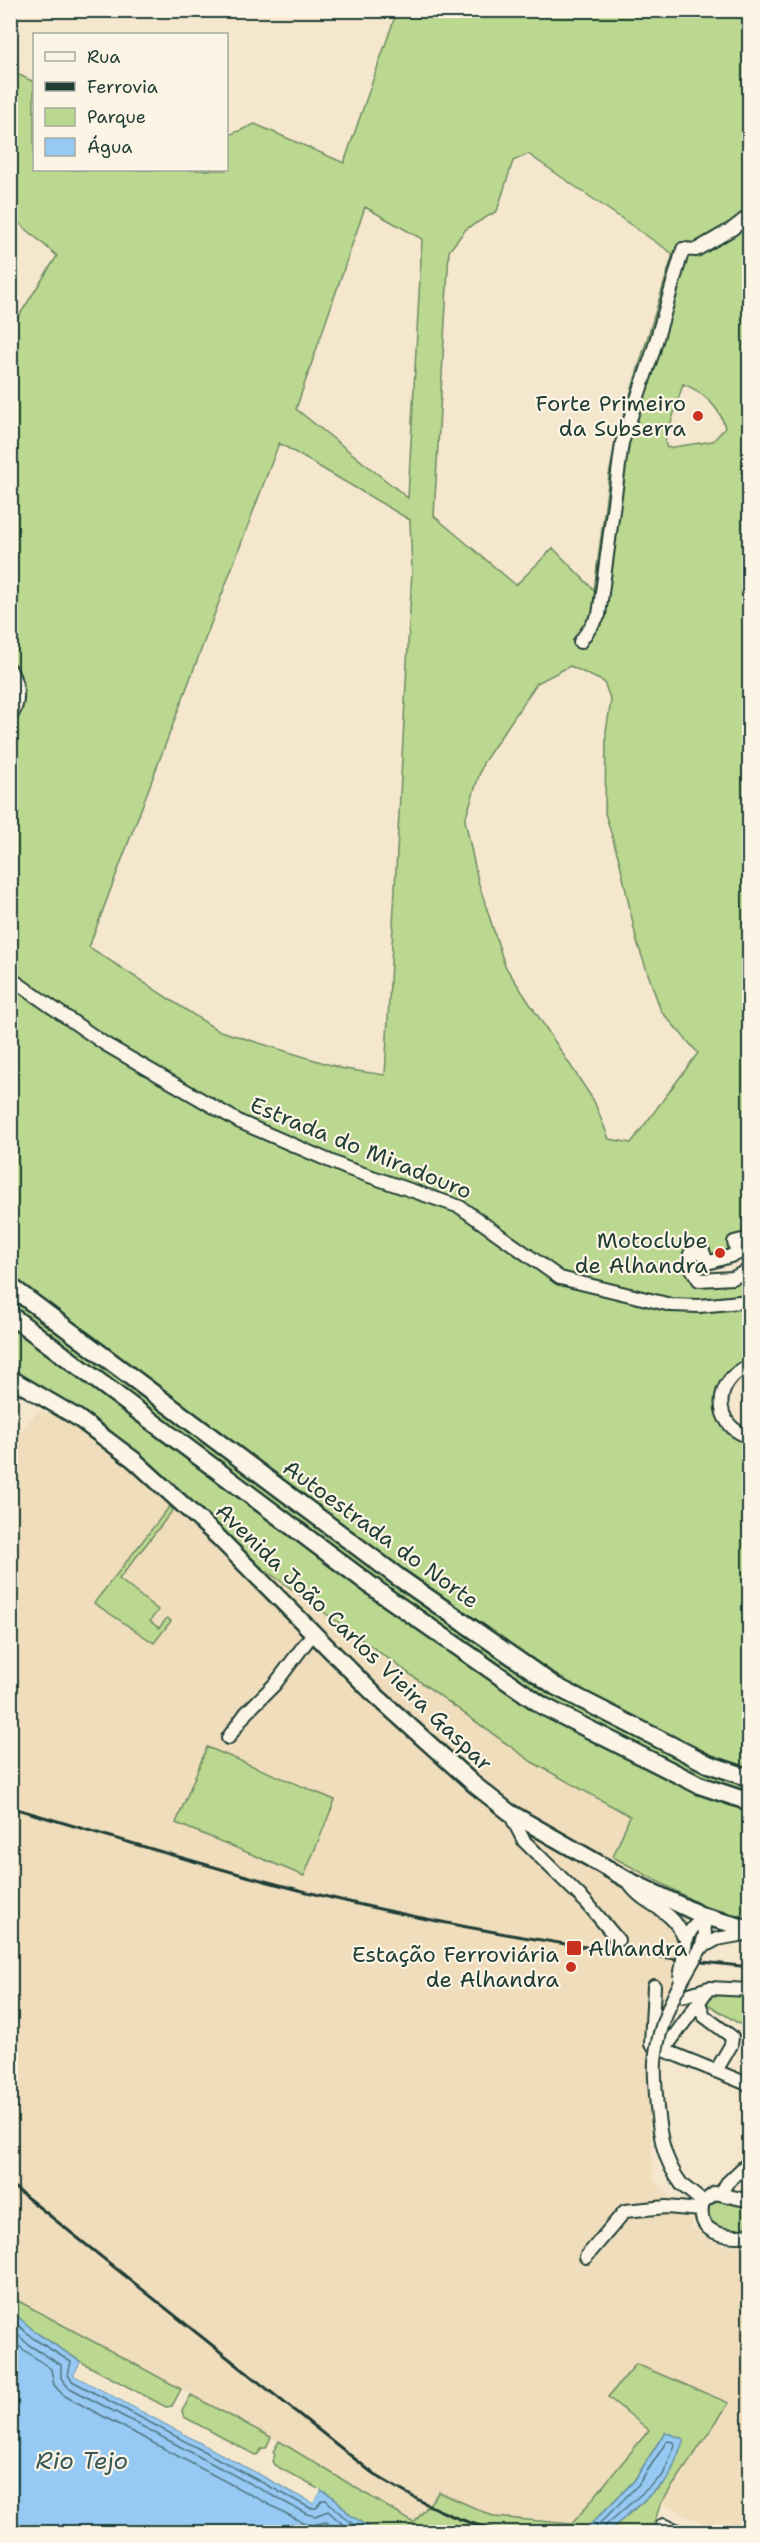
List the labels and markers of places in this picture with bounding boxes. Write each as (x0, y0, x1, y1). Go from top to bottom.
place label: Forte Primeiro da Subserra (536, 389, 686, 443)
marker: Forte Primeiro da Subserra (691, 409, 705, 423)
place label: Motoclube de Alhandra (575, 1226, 708, 1280)
marker: Motoclube de Alhandra (713, 1246, 727, 1260)
place label: Alhandra (588, 1934, 688, 1963)
marker: Alhandra (565, 1939, 583, 1957)
place label: Estação Ferroviária de Alhandra (352, 1940, 559, 1994)
marker: Estação Ferroviária de Alhandra (564, 1960, 578, 1974)

